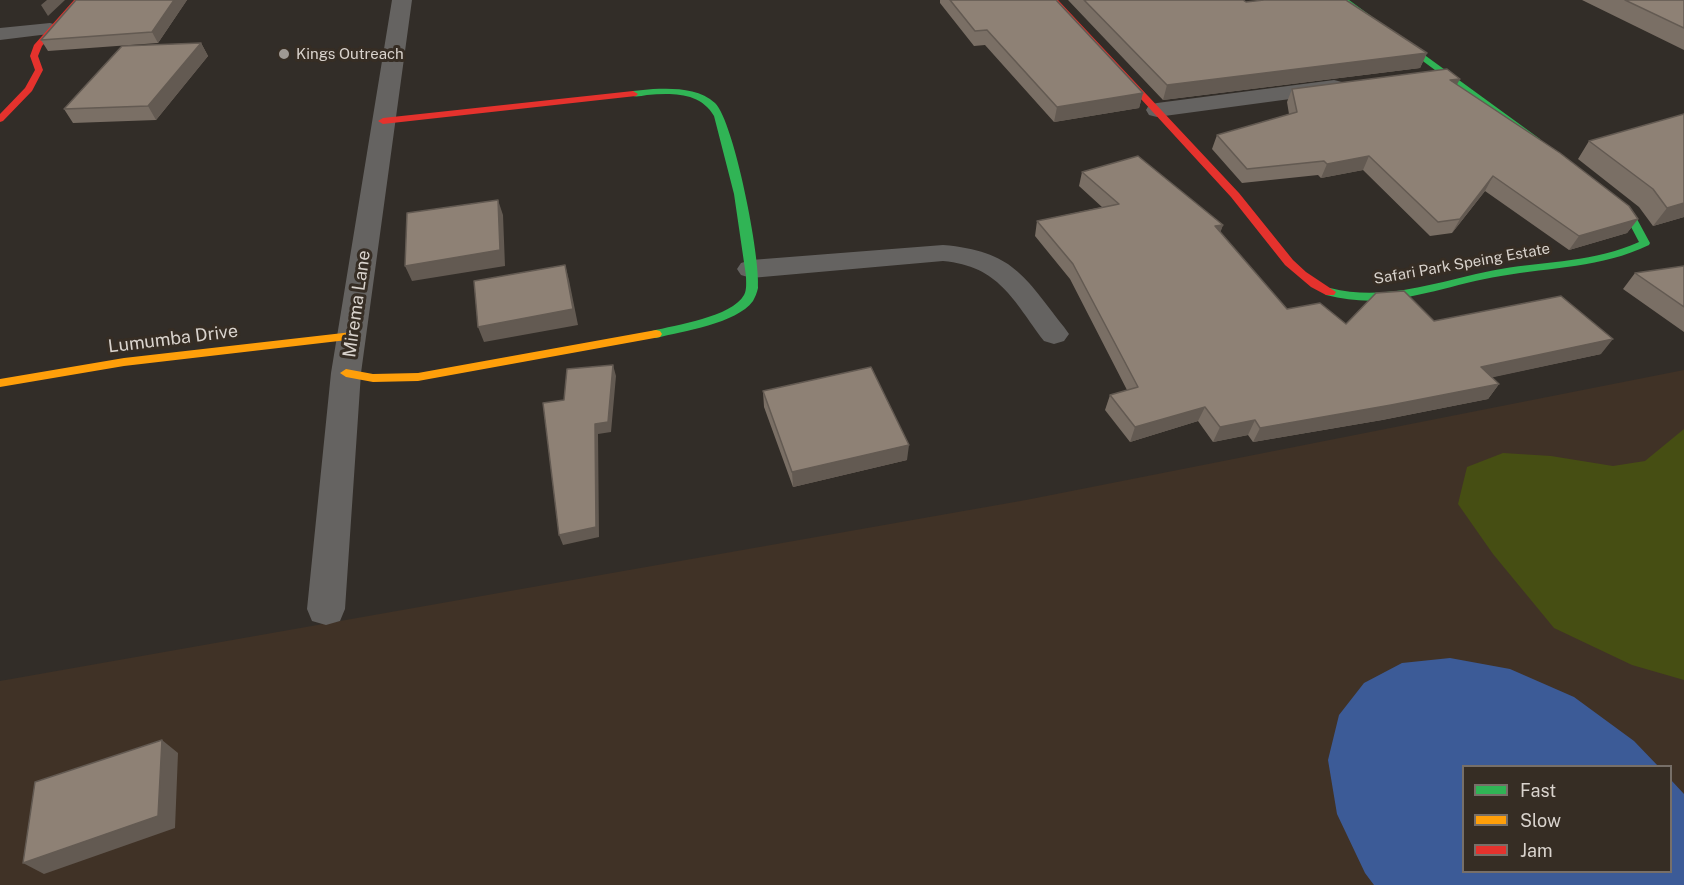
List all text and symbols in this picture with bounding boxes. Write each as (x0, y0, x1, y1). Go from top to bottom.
place label: Kings Outreach (296, 45, 404, 63)
marker: Kings Outreach (277, 47, 291, 61)
street label: Safari Park Speing Estate (1373, 240, 1551, 288)
street label: Mirema Lane (339, 249, 375, 359)
street label: Lumumba Drive (107, 320, 239, 358)
legend (1462, 765, 1672, 873)
text: Fast (1520, 780, 1556, 801)
text: Slow (1520, 810, 1561, 831)
text: Jam (1520, 840, 1553, 861)

